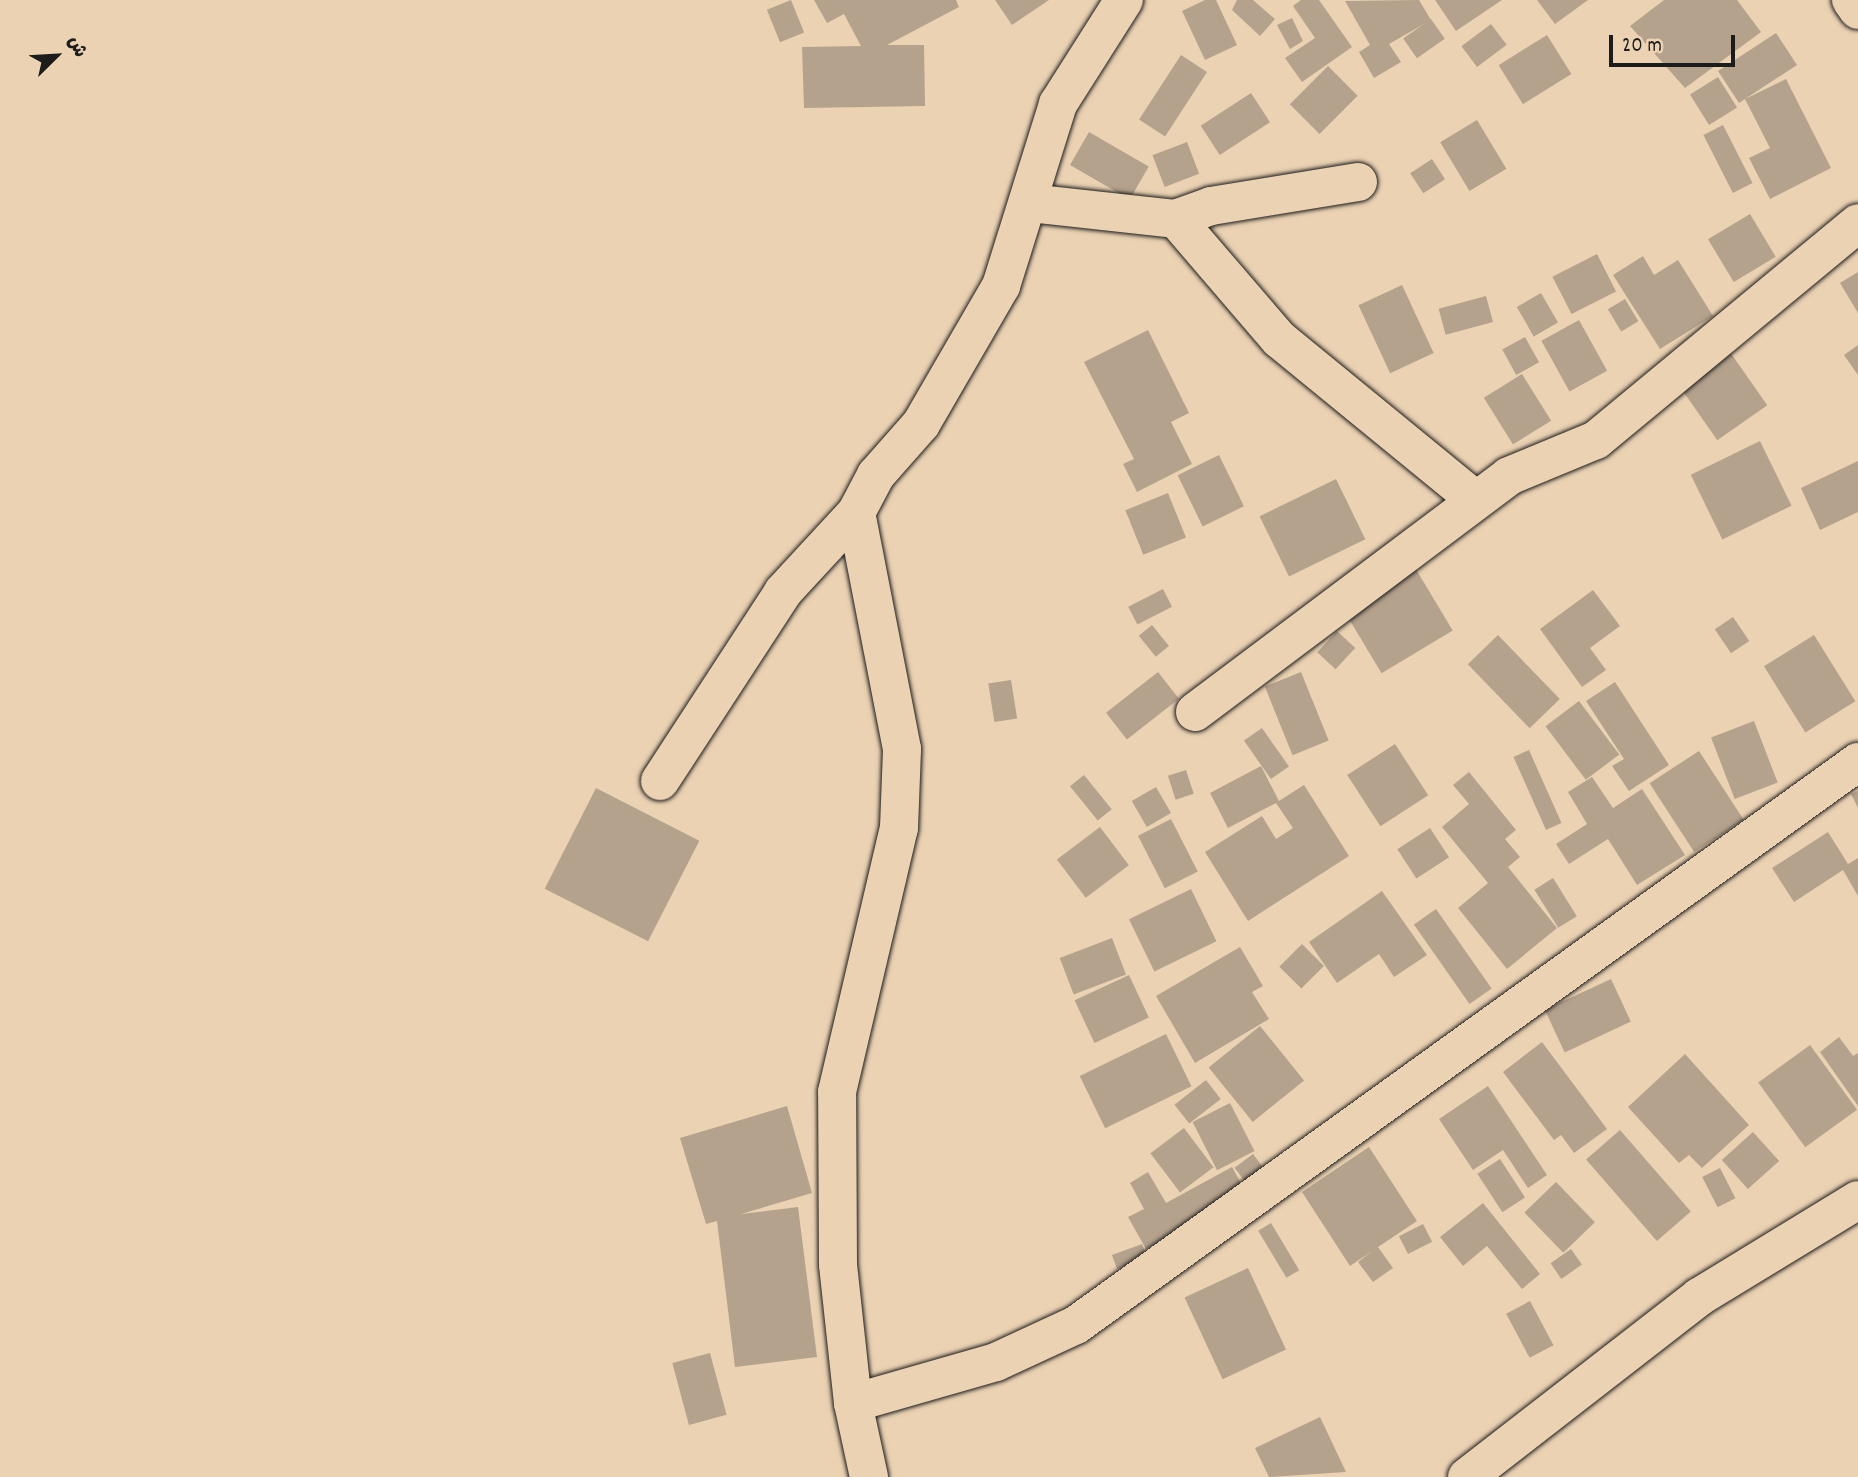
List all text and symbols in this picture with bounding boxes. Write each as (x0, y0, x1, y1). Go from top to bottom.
north arrow (21, 21, 91, 91)
scale bar (1613, 21, 1739, 65)
text: ش (59, 32, 92, 62)
text: 20 m (1622, 32, 1662, 62)

